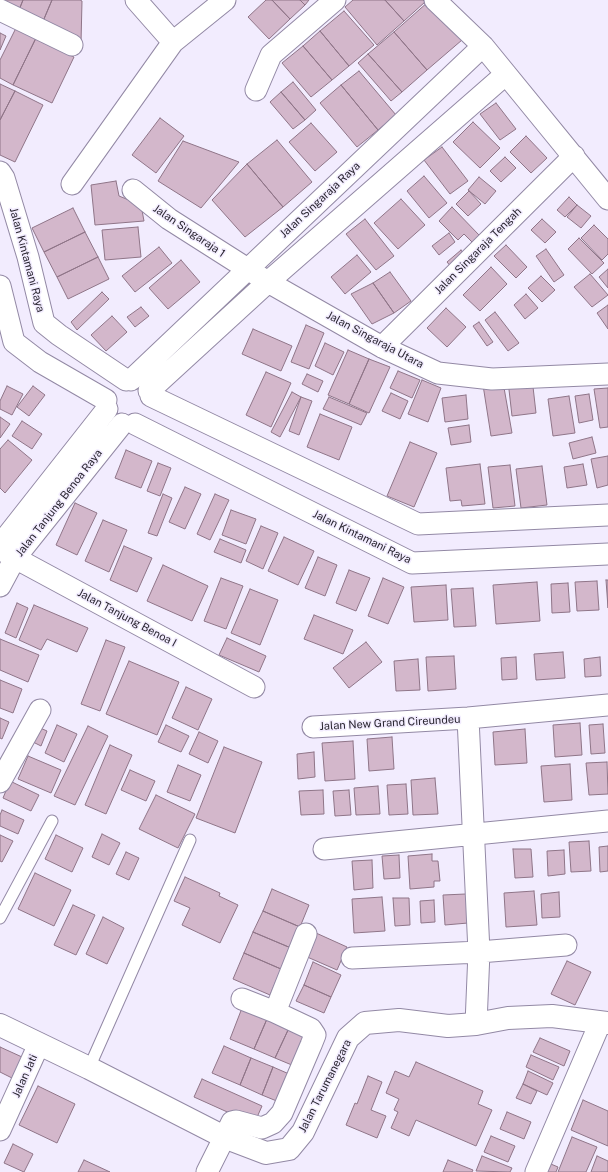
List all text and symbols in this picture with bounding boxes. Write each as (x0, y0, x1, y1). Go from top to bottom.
street label: Jalan Singaraja Raya (277, 159, 363, 241)
street label: Jalan Singaraja 1 (150, 202, 228, 260)
street label: Jalan Singaraja Tengah (432, 205, 524, 297)
street label: Jalan Kintamani Raya (7, 206, 47, 314)
street label: Jalan Singaraja Utara (324, 309, 426, 371)
street label: Jalan Tanjung Benoa Raya (13, 447, 105, 559)
street label: Jalan Kintamani Raya (311, 507, 413, 567)
street label: Jalan Tanjung Benoa I (75, 586, 179, 650)
street label: Jalan New Grand Cireundeu (319, 713, 461, 733)
street label: Jalan Tarumanegara (296, 1037, 354, 1135)
street label: Jalan Jati (10, 1052, 40, 1100)

